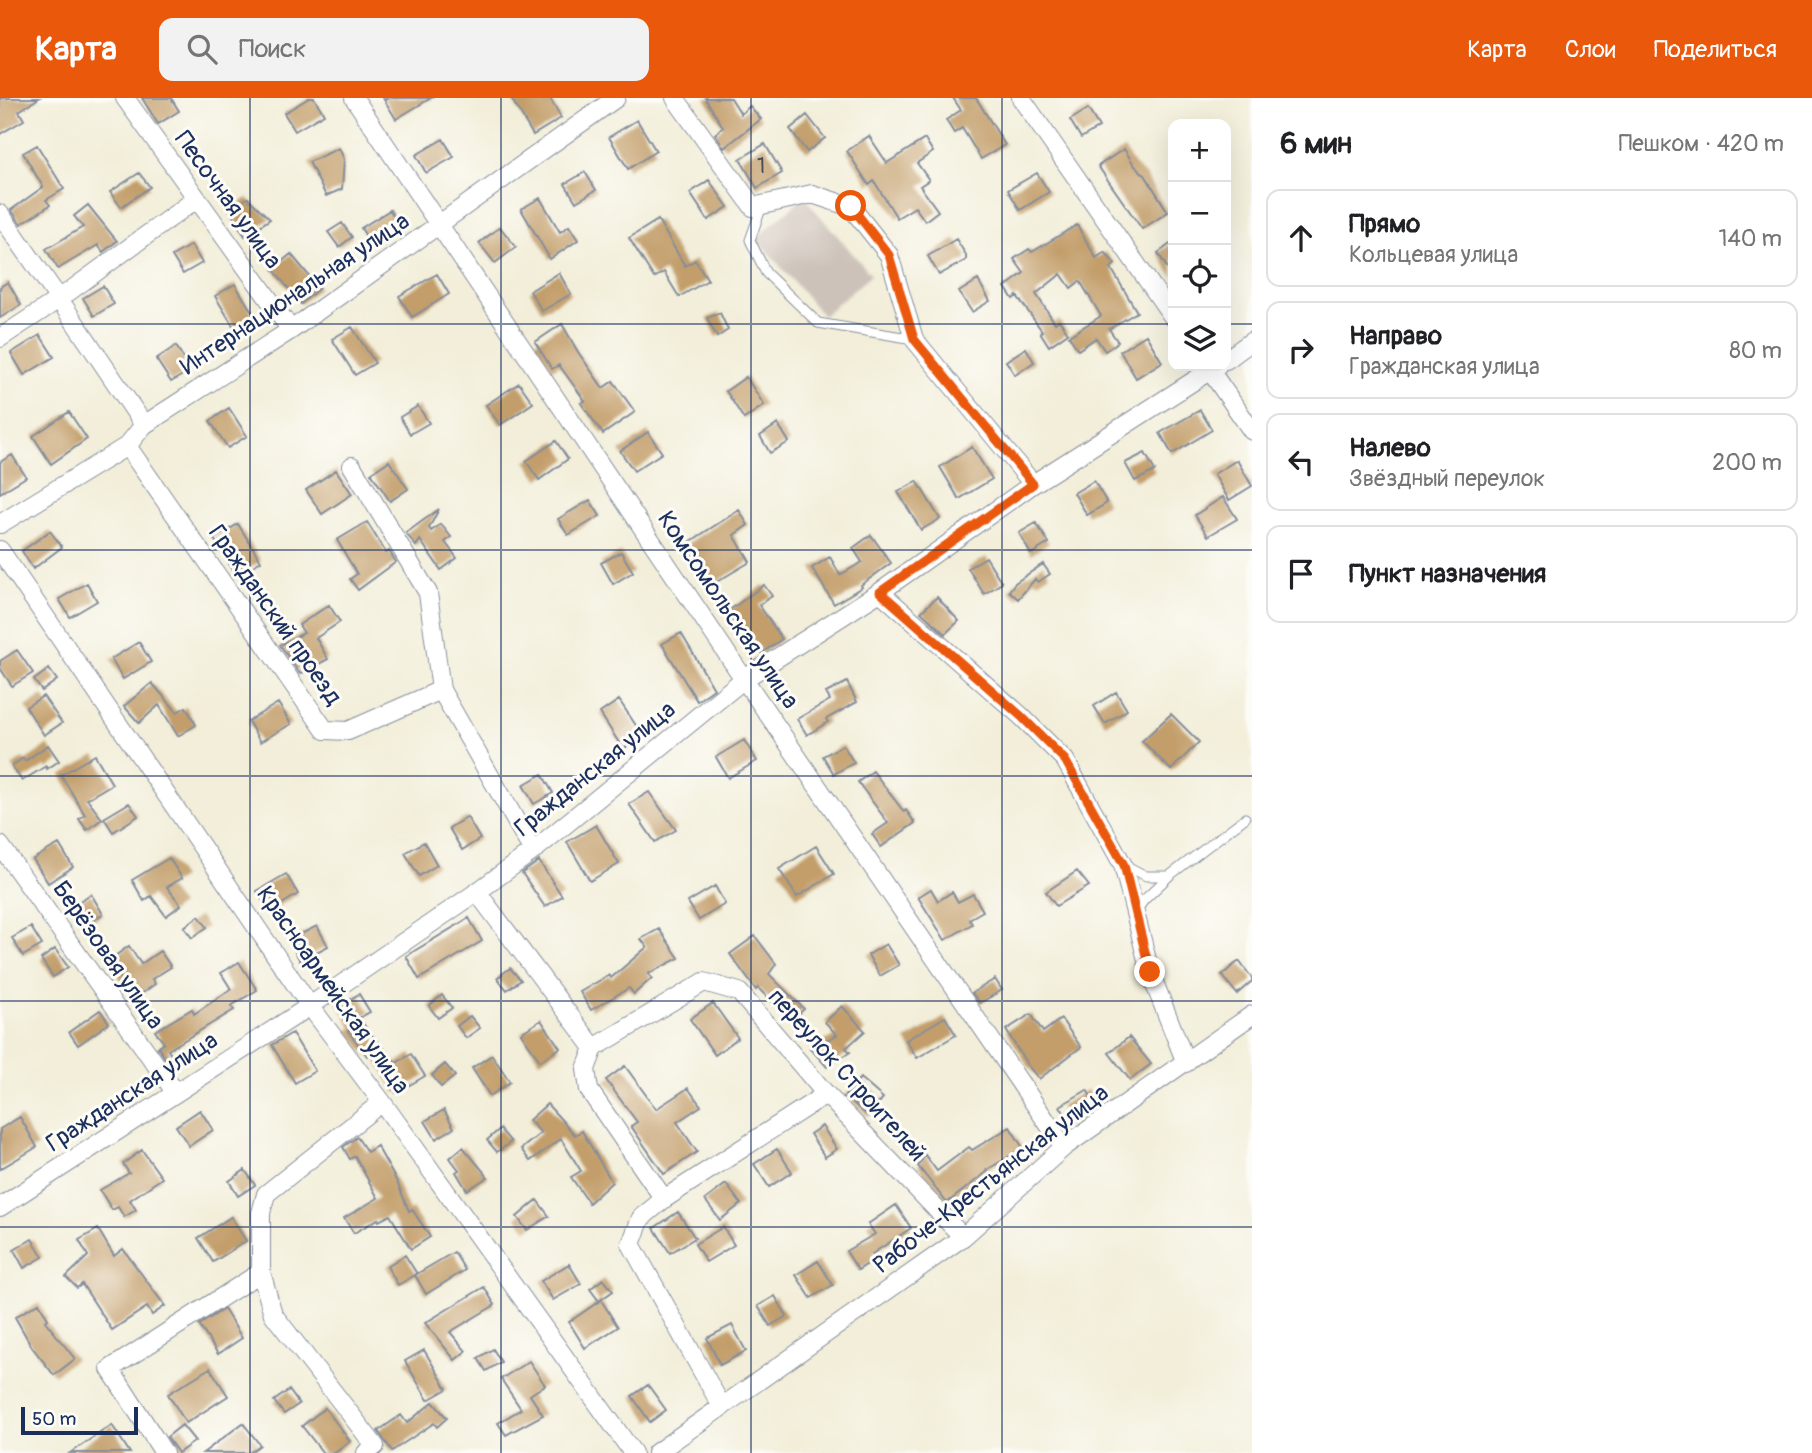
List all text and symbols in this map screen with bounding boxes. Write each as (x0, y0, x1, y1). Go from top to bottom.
search box (159, 18, 649, 81)
text: Карта (35, 29, 117, 70)
icon: search (183, 30, 221, 68)
text: Поиск (239, 33, 307, 65)
text: Карта (1467, 35, 1527, 64)
text: Слои (1565, 35, 1616, 64)
text: Поделиться (1654, 35, 1777, 64)
map controls (1168, 119, 1231, 371)
button: + (1168, 119, 1231, 182)
text: 6 мин (1280, 125, 1352, 162)
street label: Песочная улица (168, 126, 288, 274)
text: Пешком · 420 m (1618, 129, 1784, 158)
house number: 1 (757, 153, 765, 180)
button: − (1168, 182, 1231, 245)
route start (835, 190, 866, 221)
street label: Интернациональная улица (175, 207, 415, 381)
text: Прямо (1349, 208, 1420, 240)
icon: ahead (1282, 219, 1320, 257)
text: 140 m (1719, 224, 1782, 253)
text: Кольцевая улица (1349, 240, 1518, 269)
button: locate (1168, 245, 1231, 308)
button: layers (1168, 308, 1231, 371)
text: Направо (1349, 320, 1442, 352)
icon: right (1282, 331, 1320, 369)
text: 80 m (1729, 336, 1782, 365)
text: Гражданская улица (1349, 352, 1540, 381)
text: Налево (1349, 432, 1431, 464)
icon: left (1282, 443, 1320, 481)
text: 200 m (1712, 448, 1782, 477)
text: Звёздный переулок (1349, 464, 1545, 493)
street label: Комсомольская улица (651, 506, 805, 714)
street label: Гражданский проезд (202, 519, 348, 711)
icon: arrive (1282, 555, 1320, 593)
text: Пункт назначения (1349, 558, 1546, 590)
street label: Гражданская улица (509, 695, 681, 843)
street label: Берёзовая улица (46, 875, 170, 1035)
street label: Красноармейская улица (250, 881, 416, 1099)
route end (1134, 956, 1165, 987)
street label: переулок Строителей (762, 983, 932, 1167)
street label: Гражданская улица (41, 1026, 223, 1158)
street label: Рабоче-Крестьянская улица (868, 1078, 1114, 1280)
scale bar (21, 1404, 138, 1436)
text: 50 m (32, 1407, 76, 1431)

